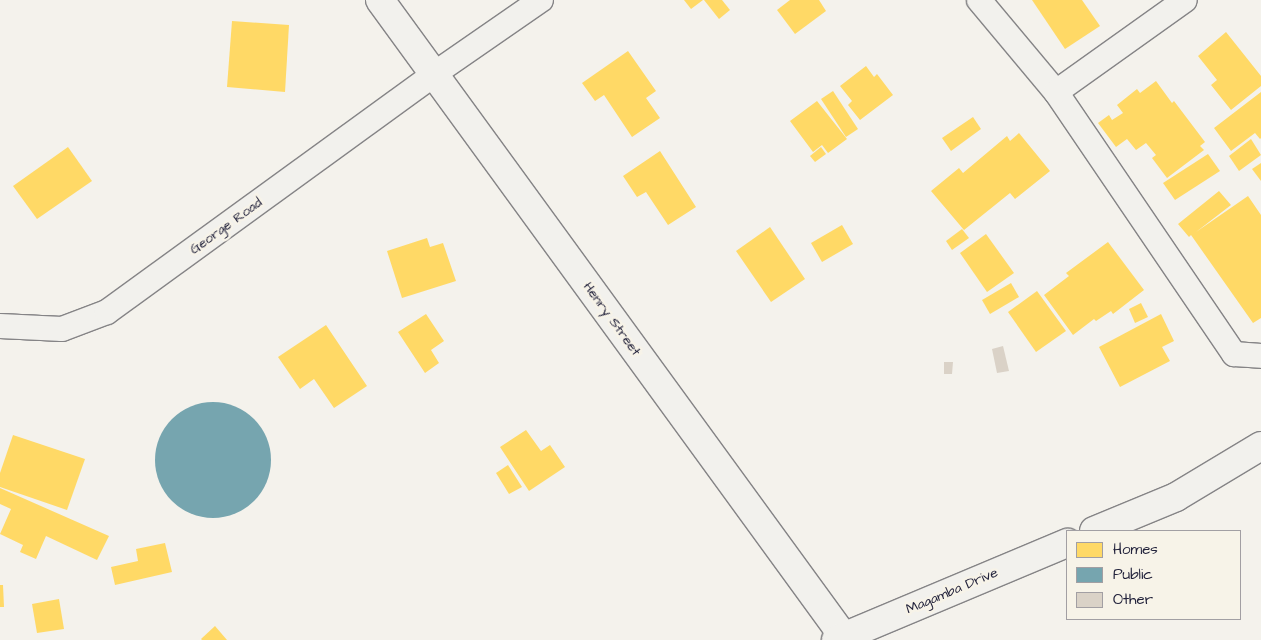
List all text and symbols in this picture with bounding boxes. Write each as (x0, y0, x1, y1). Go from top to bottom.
street label: George Road (187, 194, 265, 258)
street label: Henry Street (580, 279, 644, 359)
legend (1066, 530, 1241, 620)
text: Homes (1113, 539, 1158, 560)
street label: Magamba Drive (903, 564, 1001, 618)
text: Public (1113, 564, 1153, 585)
text: Other (1113, 589, 1153, 610)

